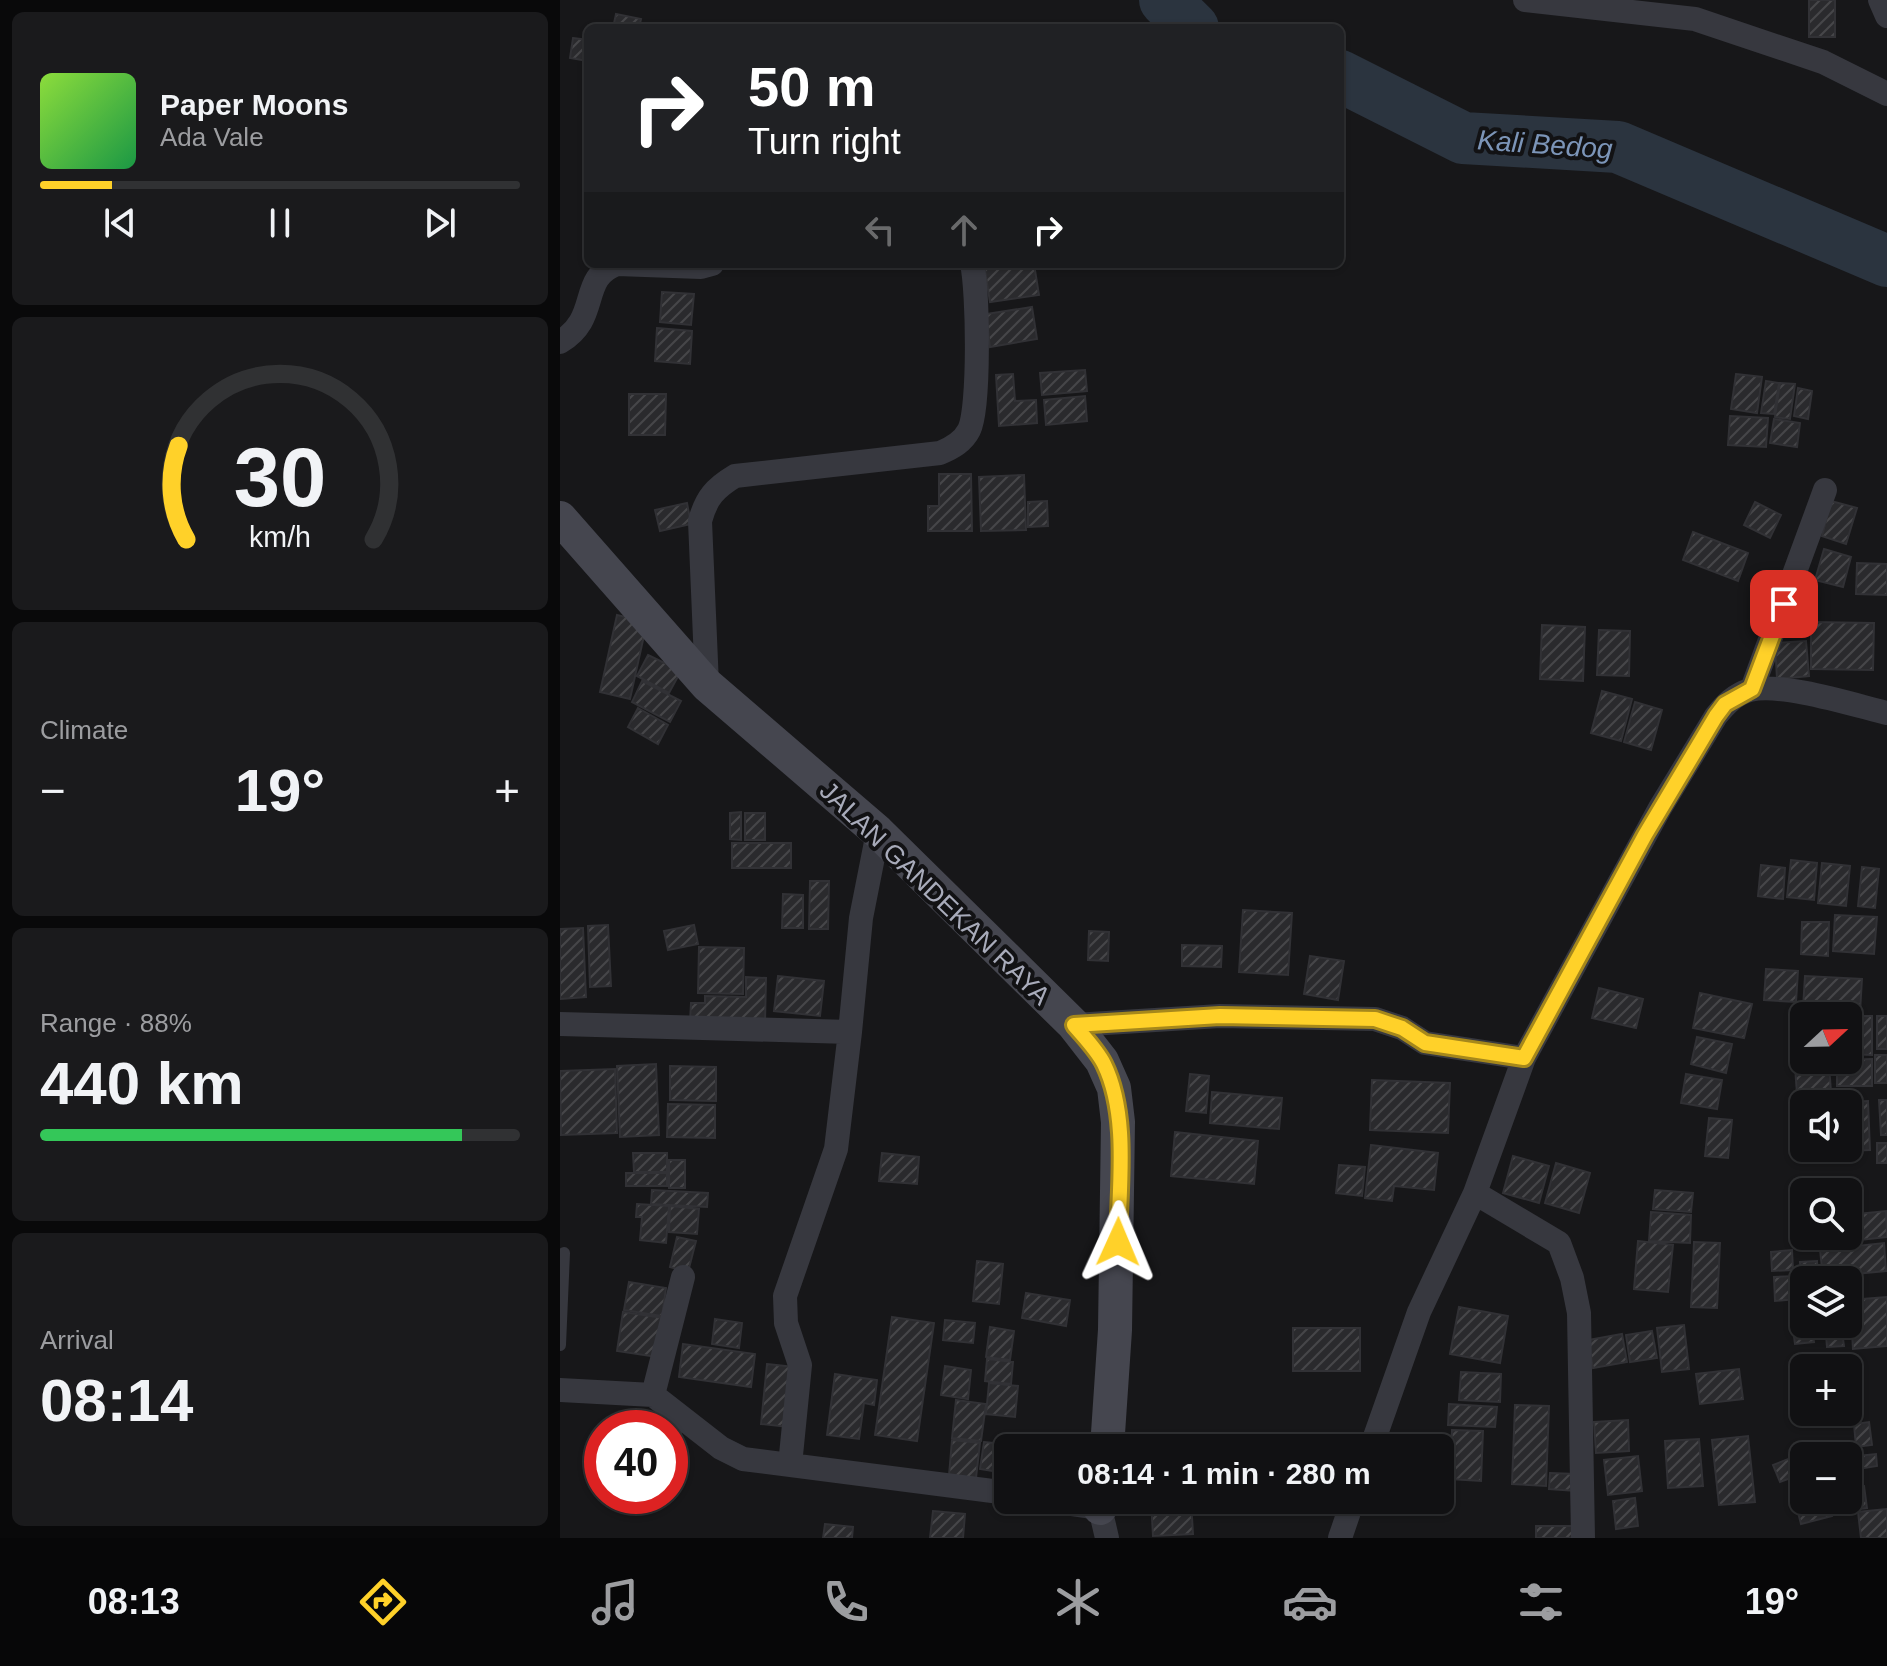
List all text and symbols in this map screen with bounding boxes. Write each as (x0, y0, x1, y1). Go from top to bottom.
text: 50 m (748, 55, 876, 118)
icon: right (616, 56, 720, 160)
text: Paper Moons (160, 88, 348, 121)
text: Turn right (748, 121, 901, 162)
text: Ada Vale (160, 122, 264, 152)
water label: Kali Bedog (1476, 124, 1614, 165)
icon: previous (98, 201, 142, 245)
icon: pause (258, 201, 302, 245)
icon: next (418, 201, 462, 245)
icon: left (858, 208, 902, 252)
icon: ahead (942, 208, 986, 252)
icon: right (1026, 208, 1070, 252)
text: 30 (234, 430, 326, 523)
text: km/h (249, 521, 311, 553)
pin (1750, 570, 1818, 638)
icon: arrive (1762, 582, 1806, 626)
text: Climate (40, 715, 128, 745)
text: 19° (235, 757, 325, 824)
text: − (40, 766, 66, 815)
text: + (494, 766, 520, 815)
street label: JALAN GANDEKAN RAYA (814, 775, 1057, 1011)
north arrow (1790, 1002, 1862, 1074)
map controls (1790, 1002, 1862, 1514)
text: Range · 88% (40, 1008, 192, 1038)
text: 440 km (40, 1050, 244, 1117)
button: sound (1790, 1090, 1862, 1162)
button: search (1790, 1178, 1862, 1250)
position arrow (1076, 1200, 1160, 1284)
button: layers (1790, 1266, 1862, 1338)
text: Arrival (40, 1325, 114, 1355)
button: + (1790, 1354, 1862, 1426)
text: 08:14 (40, 1367, 193, 1434)
speed limit sign: 40 (584, 1410, 688, 1514)
button: − (1790, 1442, 1862, 1514)
text: 08:14 · 1 min · 280 m (1077, 1457, 1371, 1490)
icon: directions (355, 1574, 411, 1630)
icon: music (587, 1574, 643, 1630)
icon: phone (818, 1574, 874, 1630)
icon: climate (1050, 1574, 1106, 1630)
icon: car (1282, 1574, 1338, 1630)
icon: filters (1513, 1574, 1569, 1630)
text: 08:13 (88, 1581, 180, 1622)
text: 19° (1745, 1581, 1799, 1622)

